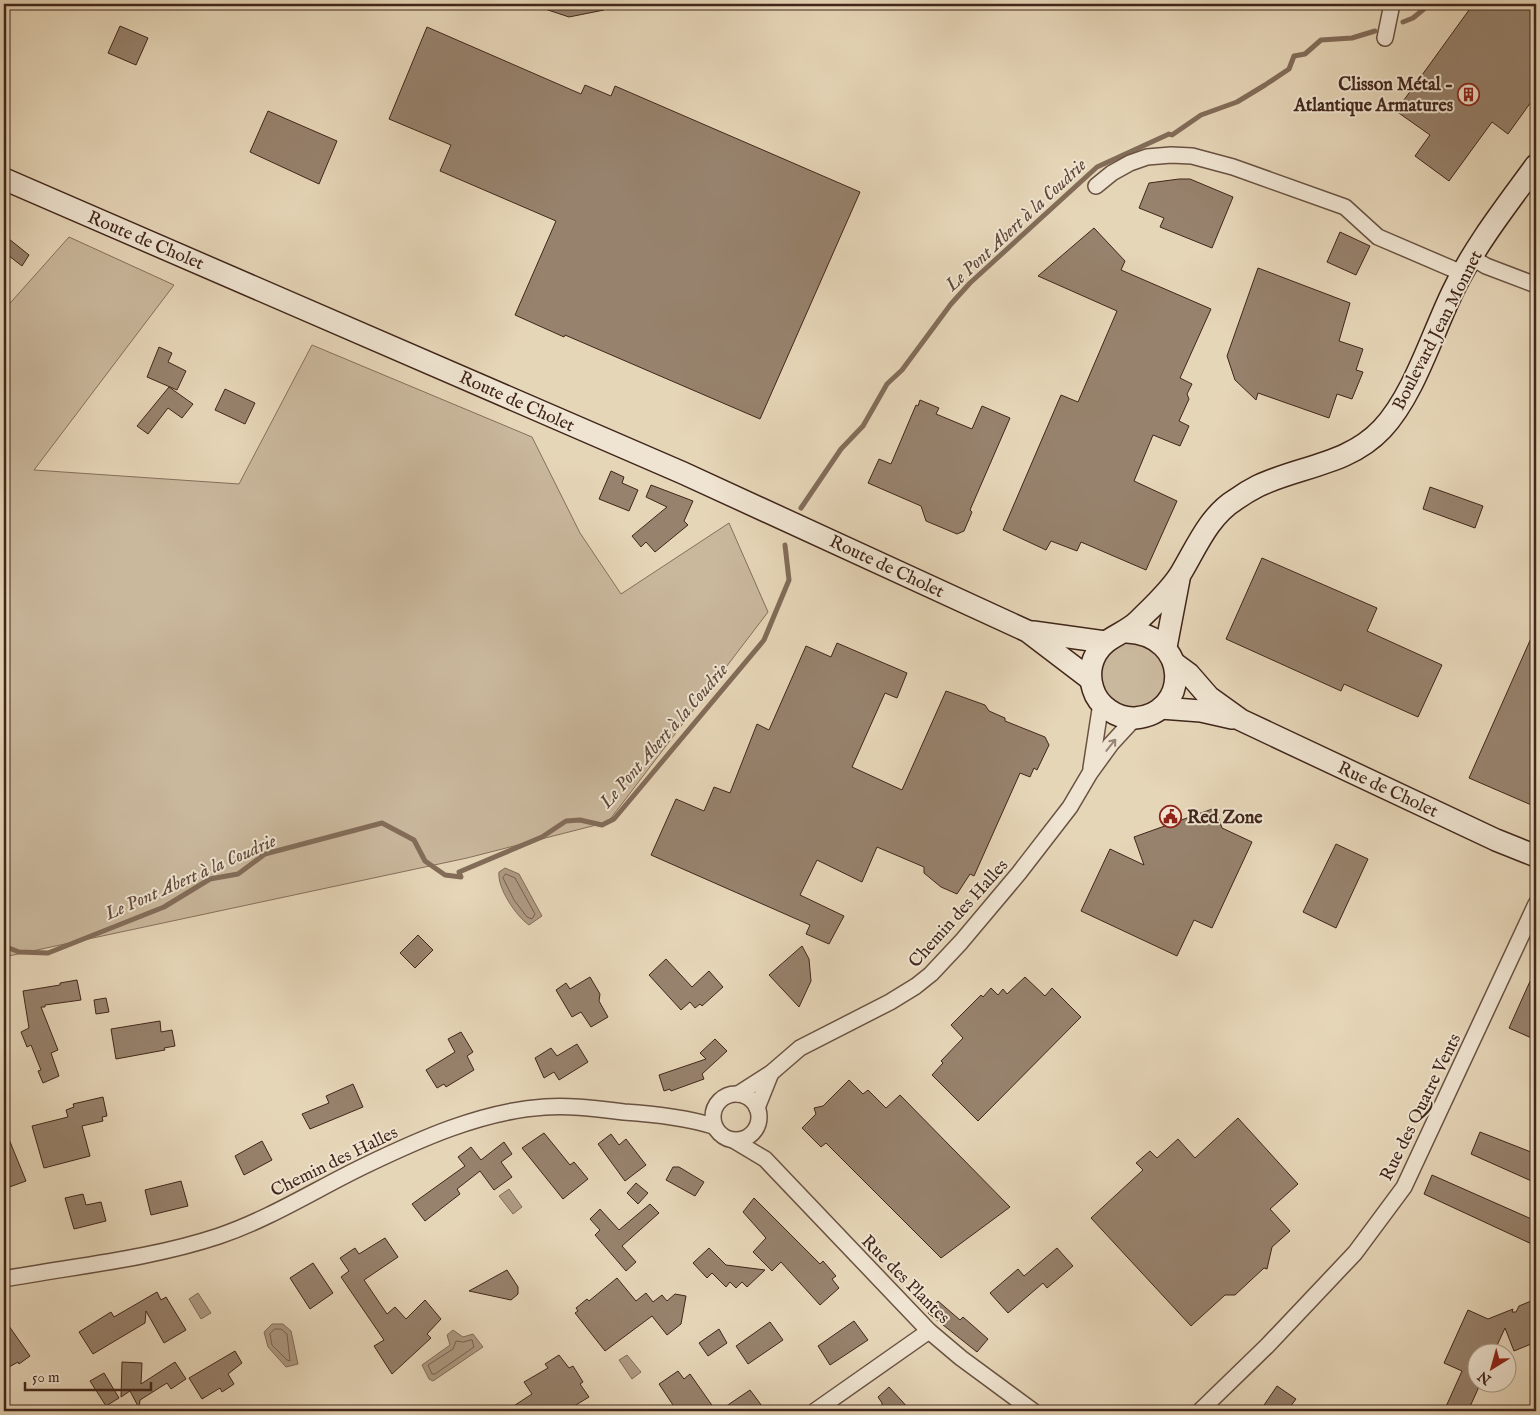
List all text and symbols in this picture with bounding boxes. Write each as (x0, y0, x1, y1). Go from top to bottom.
place label: Clisson Métal - Atlantique Armatures (1293, 74, 1454, 118)
building icon: Clisson Métal - Atlantique Armatures (1457, 82, 1481, 106)
water label: Le Pont Abert à la Coudrie (940, 153, 1093, 298)
street label: Route de Cholet (84, 207, 207, 276)
street label: Boulevard Jean Monnet (1388, 247, 1489, 414)
street label: Route de Cholet (455, 367, 578, 438)
street label: Route de Cholet (825, 531, 947, 604)
water label: Le Pont Abert à la Coudrie (594, 658, 735, 815)
one-way arrow (1106, 739, 1117, 752)
street label: Rue de Cholet (1333, 757, 1441, 824)
public building icon: Red Zone (1159, 805, 1183, 829)
place label: Red Zone (1187, 807, 1263, 830)
water label: Le Pont Abert à la Coudrie (101, 829, 281, 927)
street label: Chemin des Halles (904, 855, 1014, 973)
street label: Rue des Quatre Vents (1376, 1030, 1467, 1185)
street label: Chemin des Halles (267, 1122, 402, 1203)
street label: Rue des Plantes (856, 1231, 954, 1329)
north arrow (1468, 1342, 1518, 1392)
scale bar (25, 1360, 151, 1392)
text: N (1475, 1367, 1496, 1389)
text: 50 m (32, 1368, 60, 1387)

